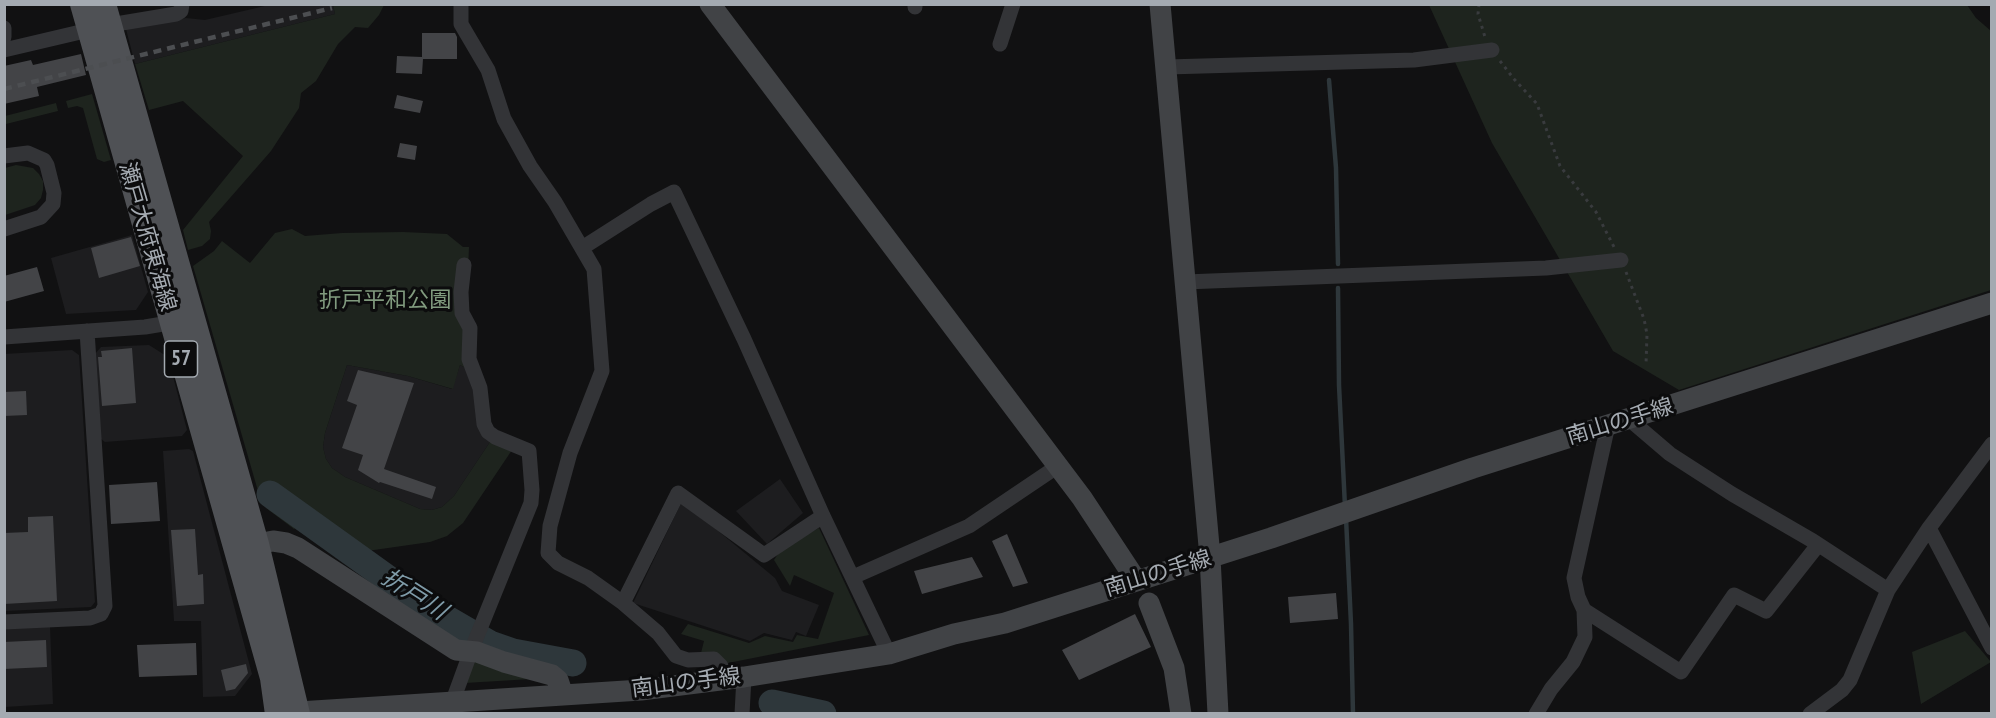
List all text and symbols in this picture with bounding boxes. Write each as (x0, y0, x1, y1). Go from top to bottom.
street label: 瀬戸大府東海線 (113, 159, 181, 315)
park label: 折戸平和公園 (319, 288, 451, 314)
road number: 57 (164, 341, 198, 377)
street label: 南山の手線 (1564, 393, 1676, 451)
street label: 南山の手線 (1102, 545, 1214, 603)
water label: 折戸川 (376, 563, 452, 627)
street label: 南山の手線 (630, 663, 742, 703)

